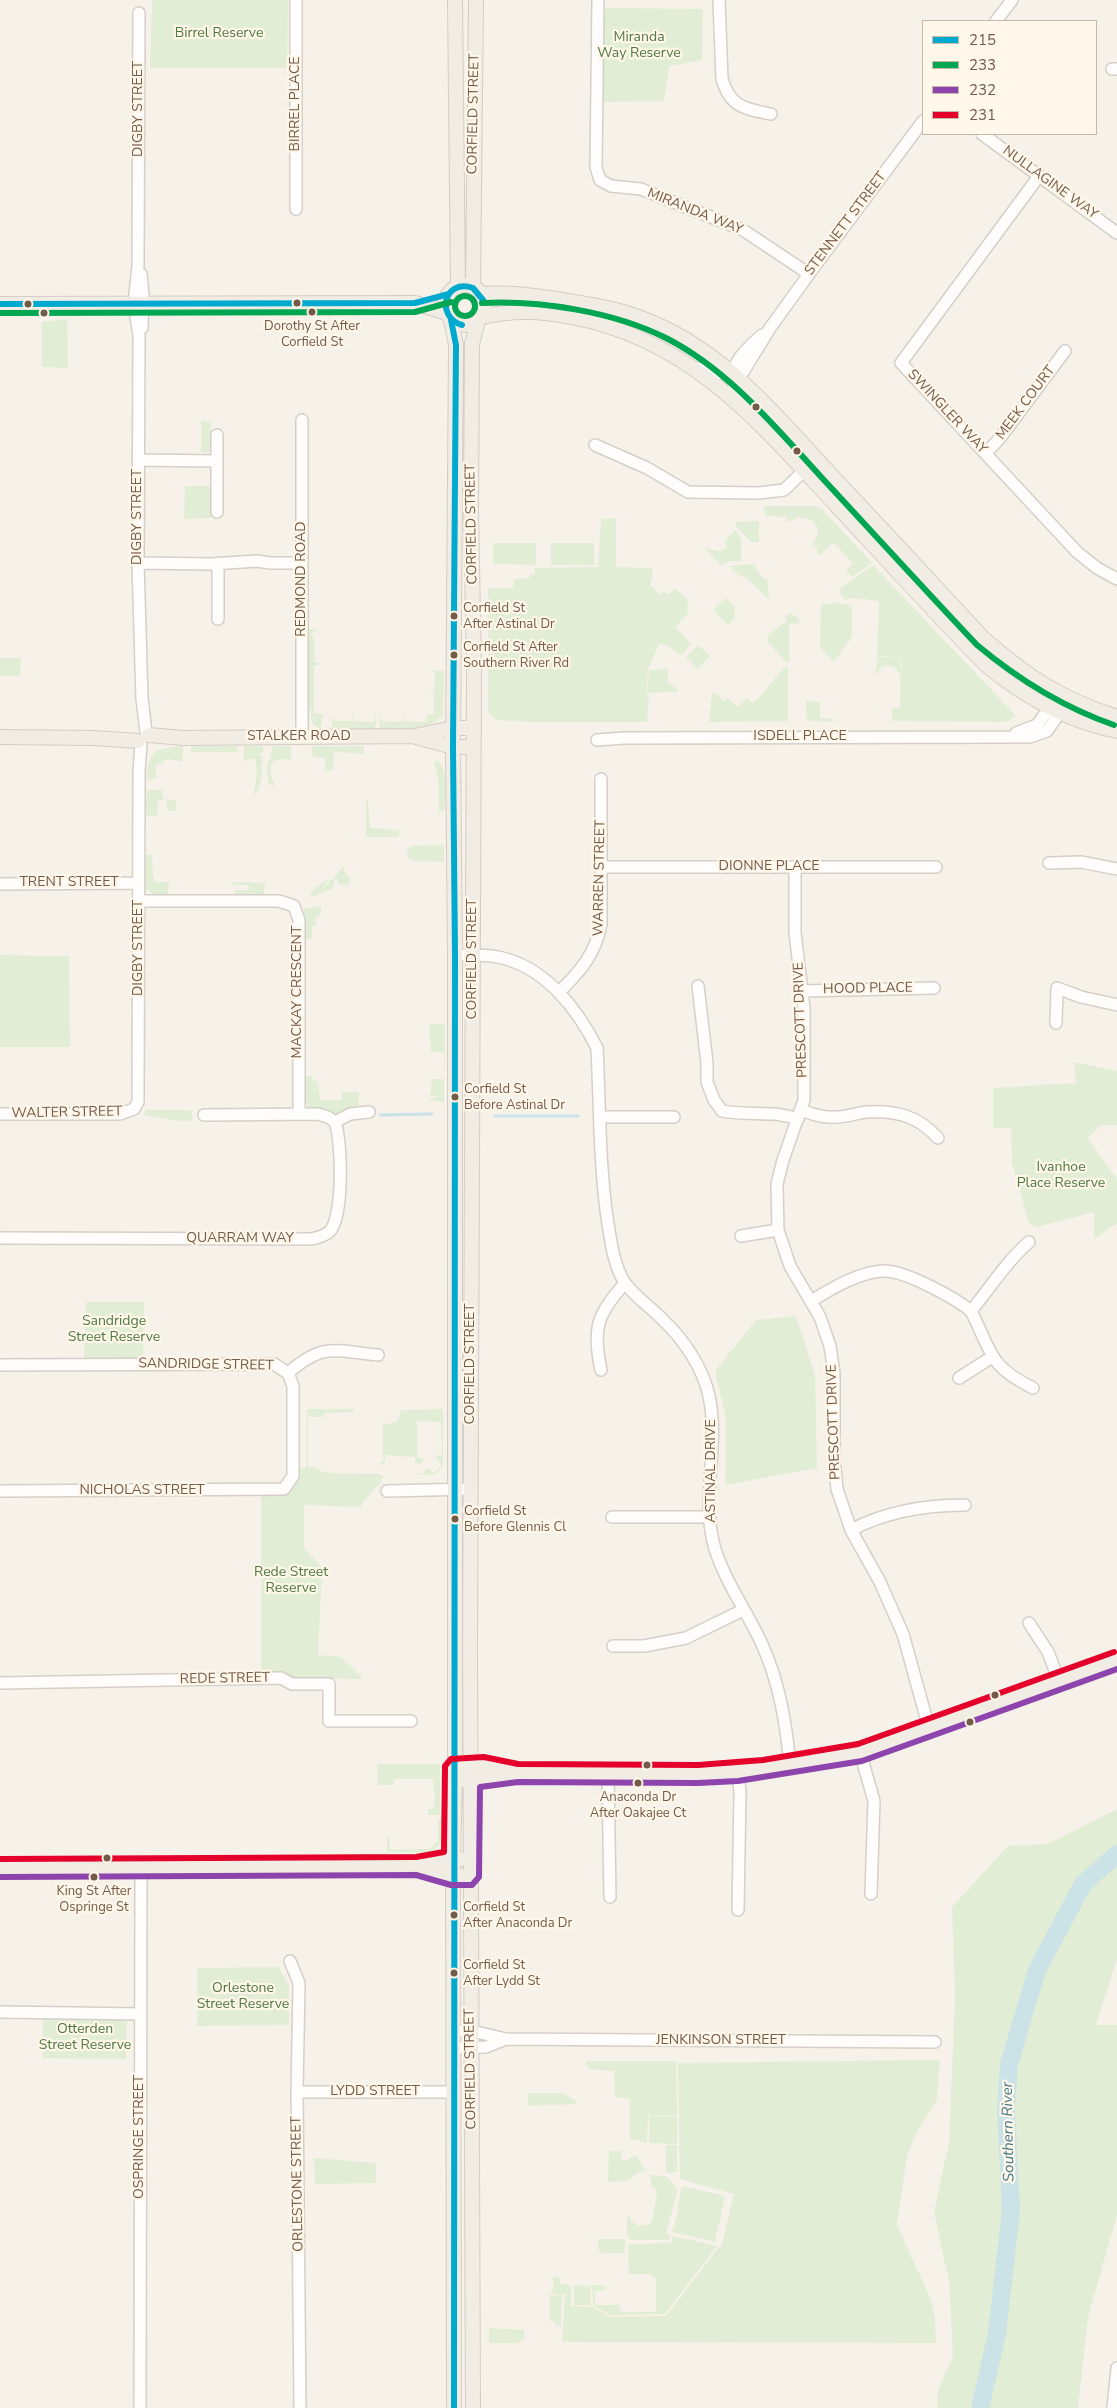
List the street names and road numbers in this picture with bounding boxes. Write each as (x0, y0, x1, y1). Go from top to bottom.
street label: CORFIELD STREET (465, 53, 483, 175)
street label: BIRREL PLACE (288, 57, 304, 151)
street label: DIGBY STREET (131, 61, 147, 157)
street label: NULLAGINE WAY (999, 143, 1101, 223)
street label: STENNETT STREET (802, 169, 890, 279)
street label: MIRANDA WAY (645, 185, 745, 239)
street label: MEEK COURT (993, 363, 1059, 443)
street label: SWINGLER WAY (904, 366, 990, 458)
street label: CORFIELD STREET (463, 463, 481, 585)
street label: DIGBY STREET (130, 469, 146, 565)
street label: REDMOND ROAD (294, 521, 310, 637)
street label: STALKER ROAD (247, 729, 351, 745)
street label: ISDELL PLACE (753, 729, 847, 745)
street label: WARREN STREET (591, 820, 609, 936)
street label: DIONNE PLACE (719, 859, 819, 875)
street label: TRENT STREET (19, 875, 119, 891)
street label: CORFIELD STREET (465, 899, 481, 1019)
street label: DIGBY STREET (131, 900, 147, 996)
street label: MACKAY CRESCENT (290, 926, 306, 1058)
street label: PRESCOTT DRIVE (791, 962, 811, 1078)
street label: HOOD PLACE (823, 980, 913, 998)
street label: WALTER STREET (11, 1104, 123, 1122)
street label: QUARRAM WAY (186, 1231, 294, 1247)
street label: CORFIELD STREET (463, 1304, 479, 1424)
street label: SANDRIDGE STREET (138, 1355, 274, 1375)
street label: PRESCOTT DRIVE (824, 1364, 844, 1480)
street label: ASTINAL DRIVE (704, 1419, 720, 1523)
street label: NICHOLAS STREET (79, 1483, 205, 1499)
street label: REDE STREET (180, 1670, 270, 1688)
street label: CORFIELD STREET (462, 2008, 480, 2130)
street label: JENKINSON STREET (656, 2033, 786, 2049)
street label: OSPRINGE STREET (132, 2075, 148, 2199)
street label: LYDD STREET (330, 2084, 420, 2100)
street label: ORLESTONE STREET (288, 2116, 308, 2252)

